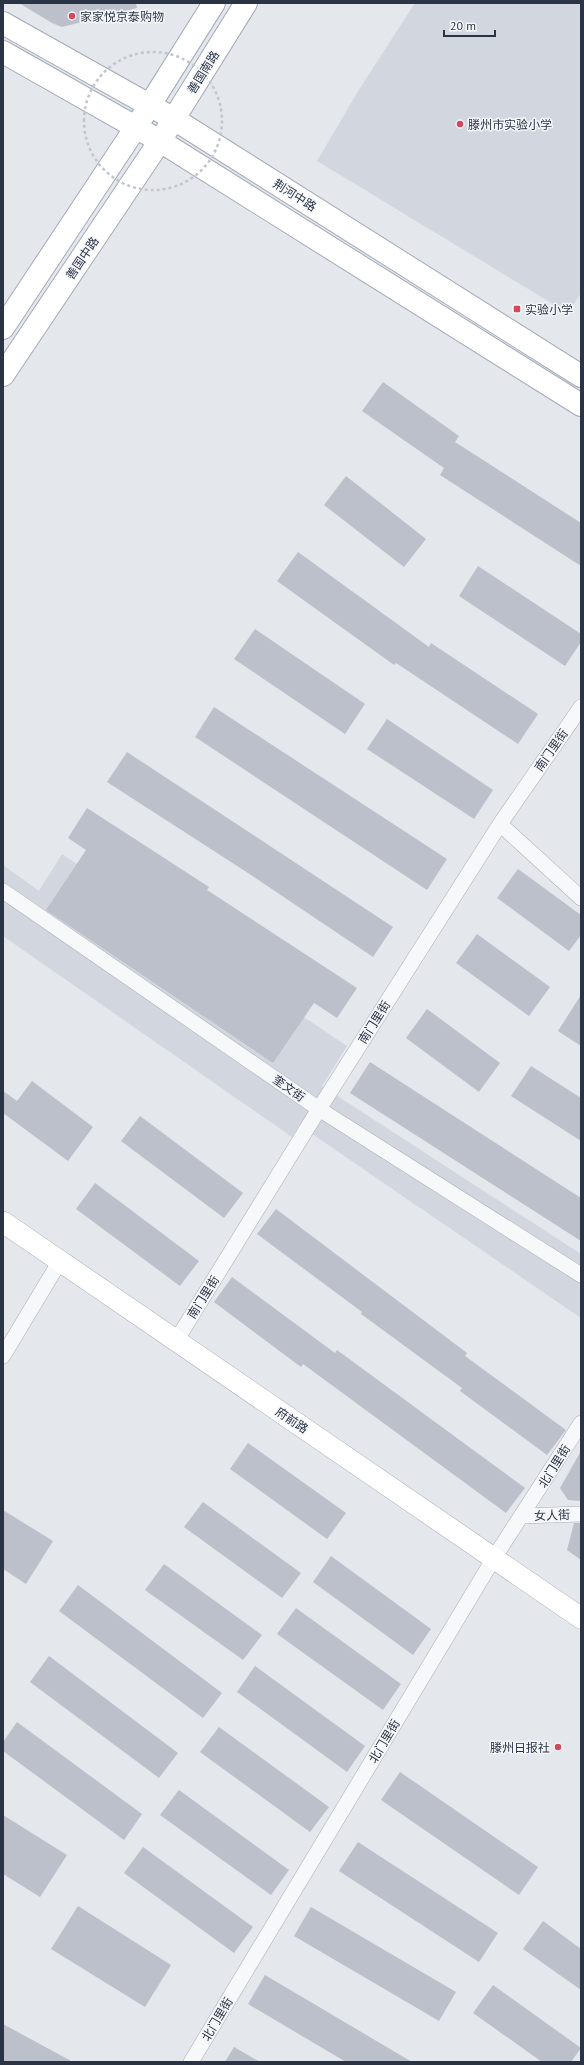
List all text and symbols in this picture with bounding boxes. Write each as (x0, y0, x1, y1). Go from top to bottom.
place label: 家家悦京泰购物 (80, 9, 164, 24)
marker: 家家悦京泰购物 (67, 11, 77, 21)
scale bar (444, 12, 495, 38)
text: 20 m (450, 18, 476, 33)
street label: 善国南路 (184, 48, 222, 96)
place label: 滕州市实验小学 (468, 117, 552, 132)
marker: 滕州市实验小学 (455, 119, 465, 129)
street label: 荆河中路 (271, 176, 319, 214)
street label: 善国中路 (62, 234, 102, 282)
place label: 实验小学 (525, 302, 573, 317)
marker: 实验小学 (512, 304, 522, 314)
street label: 南门里街 (531, 726, 571, 774)
street label: 南门里街 (355, 998, 393, 1046)
street label: 奎文街 (270, 1072, 308, 1104)
street label: 南门里街 (184, 1273, 222, 1321)
street label: 府前路 (273, 1404, 311, 1436)
street label: 北门里街 (535, 1442, 573, 1490)
street label: 女人街 (534, 1507, 570, 1523)
street label: 北门里街 (365, 1717, 403, 1765)
place label: 滕州日报社 (490, 1740, 550, 1755)
marker: 滕州日报社 (553, 1742, 563, 1752)
street label: 北门里街 (198, 1995, 236, 2043)

